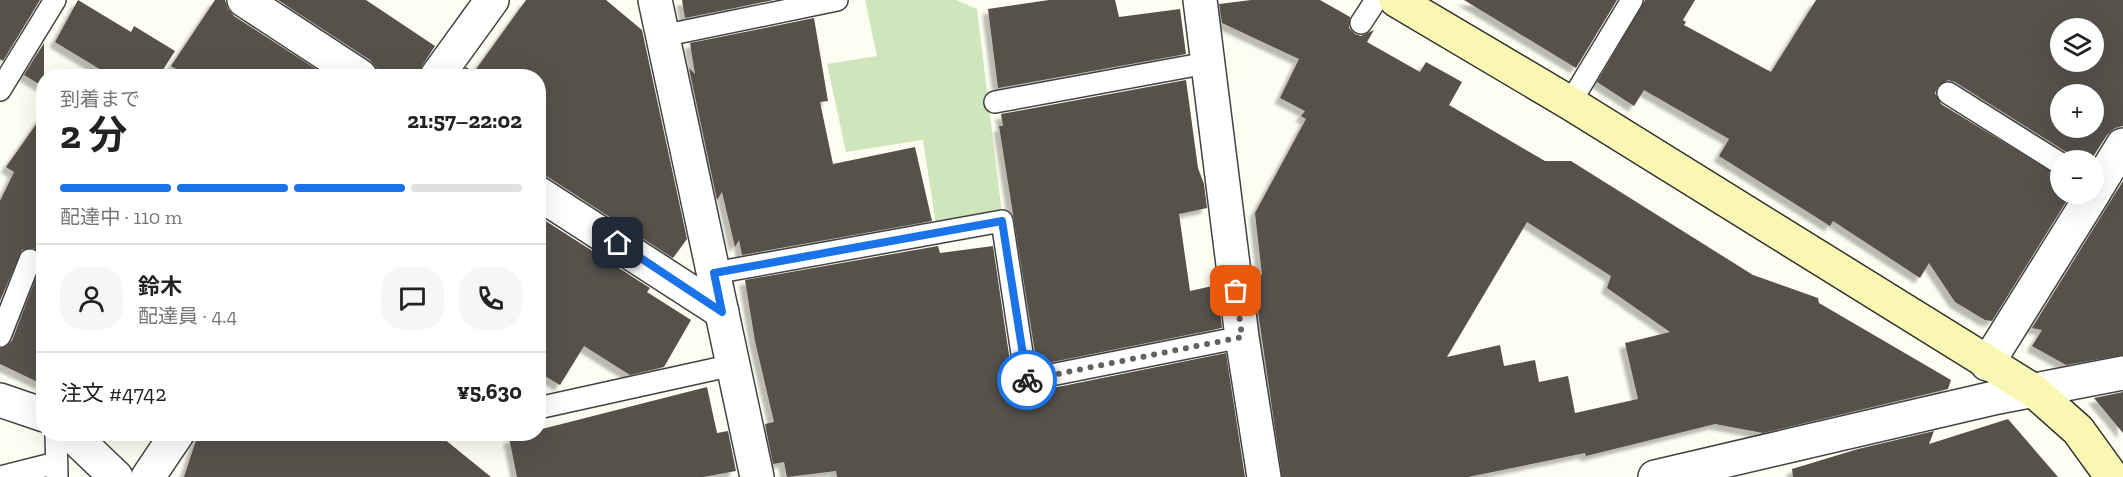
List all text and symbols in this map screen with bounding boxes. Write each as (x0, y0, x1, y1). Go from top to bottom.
map controls (2050, 18, 2104, 204)
button: layers (2050, 18, 2104, 72)
button: + (2050, 84, 2104, 138)
text: 到着まで (60, 87, 140, 111)
text: 21:57–22:02 (407, 107, 522, 134)
text: 2 分 (60, 111, 127, 158)
button: − (2050, 150, 2104, 204)
text: 配達中 · 110 m (60, 205, 182, 229)
pin (592, 217, 643, 268)
icon: home (601, 226, 634, 259)
pin (1210, 265, 1261, 316)
button: person (60, 267, 123, 330)
button: chat (381, 267, 444, 330)
button: phone (459, 267, 522, 330)
text: 鈴木 (138, 273, 182, 300)
icon: bag (1219, 274, 1252, 307)
text: 配達員 · 4.4 (138, 304, 237, 328)
courier (997, 350, 1057, 410)
icon: bike (1011, 364, 1044, 397)
text: ¥5,630 (457, 378, 522, 405)
text: 注文 #4742 (60, 380, 167, 407)

